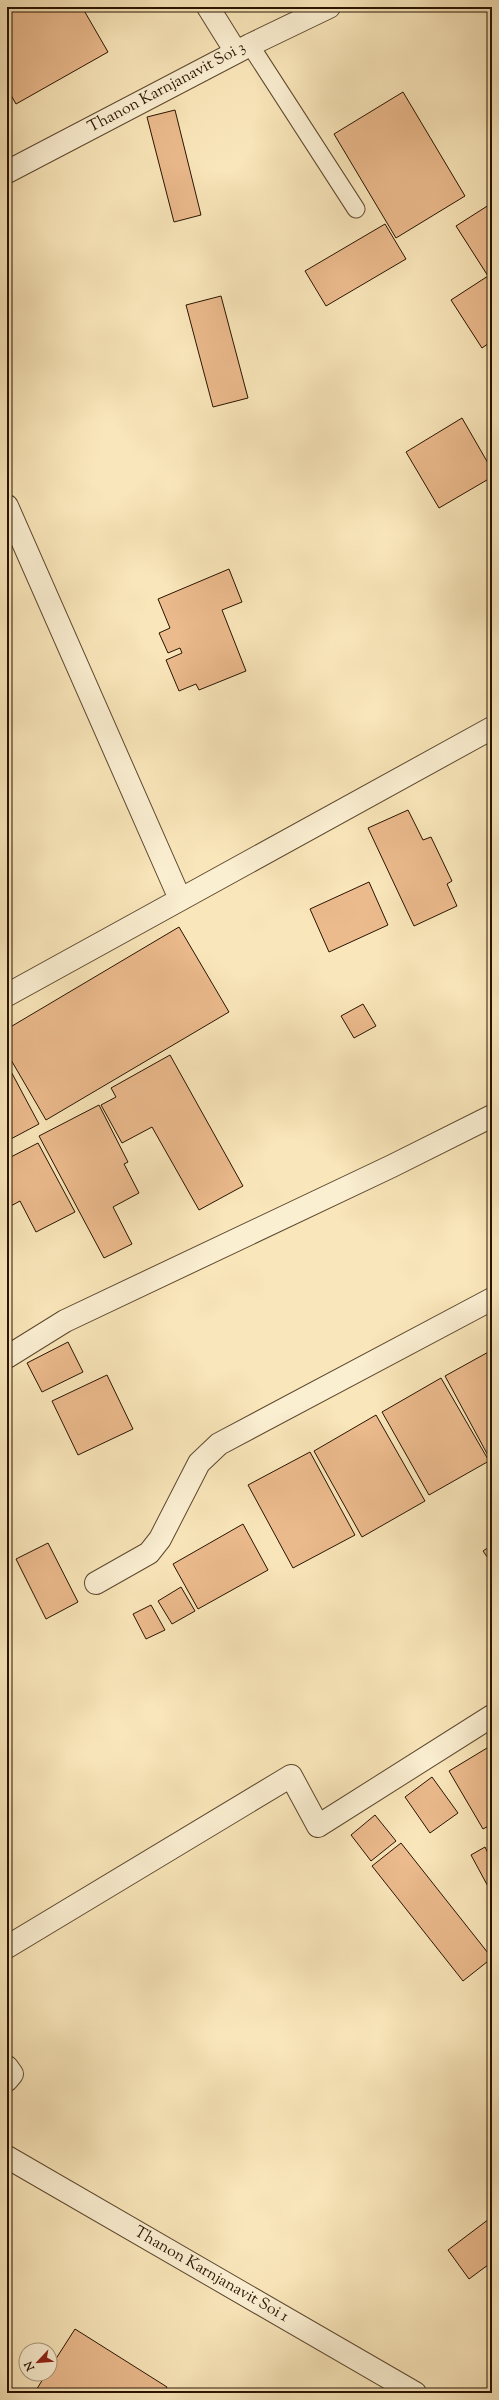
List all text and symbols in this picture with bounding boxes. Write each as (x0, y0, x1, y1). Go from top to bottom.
street label: Thanon Karnjanavit Soi 3 (84, 37, 250, 139)
street label: Thanon Karnjanavit Soi 1 (130, 2221, 293, 2329)
north arrow (18, 2342, 58, 2382)
text: N (21, 2358, 39, 2374)

